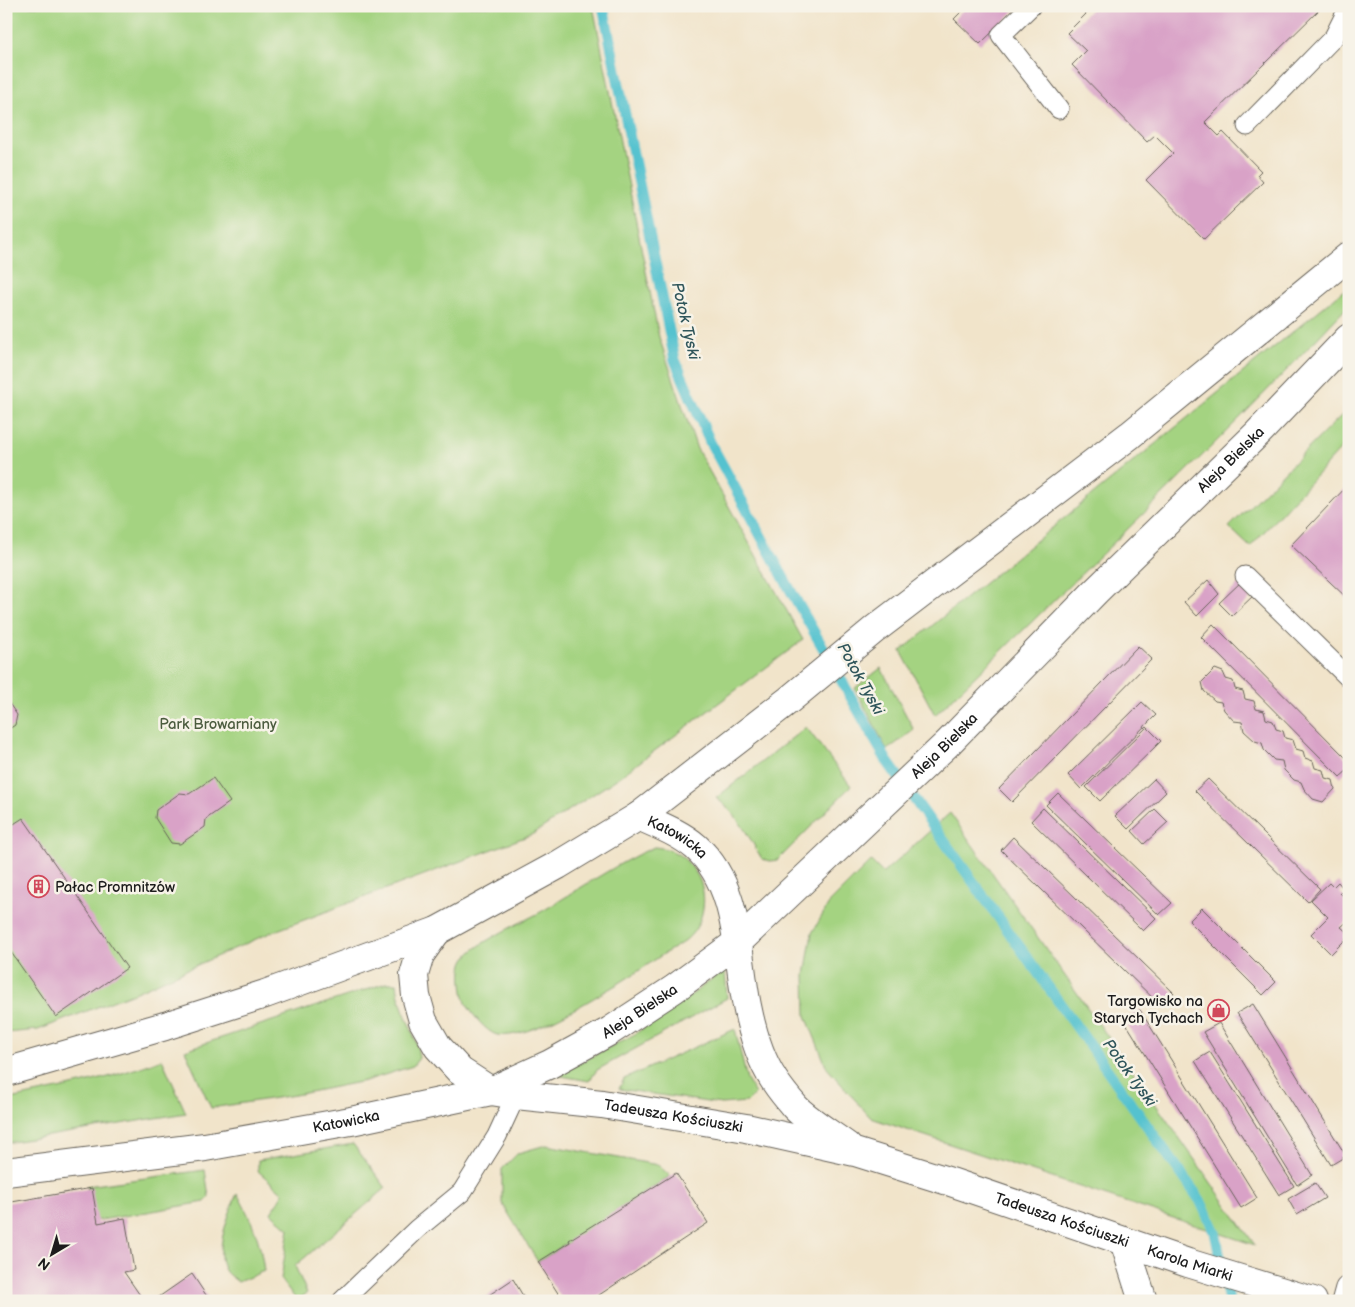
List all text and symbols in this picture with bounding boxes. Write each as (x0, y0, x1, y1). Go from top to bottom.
water label: Potok Tyski (667, 280, 703, 363)
street label: Aleja Bielska (1193, 423, 1268, 497)
water label: Potok Tyski (833, 640, 888, 719)
street label: Aleja Bielska (907, 709, 982, 783)
park label: Park Browarniany (159, 715, 277, 734)
street label: Katowicka (644, 811, 712, 863)
building icon: Pałac Promnitzów (27, 875, 51, 899)
place label: Pałac Promnitzów (55, 878, 175, 897)
street label: Aleja Bielska (599, 980, 681, 1043)
place label: Targowisko na Starych Tychach (1094, 992, 1203, 1028)
shop icon: Targowisko na Starych Tychach (1207, 998, 1231, 1022)
water label: Potok Tyski (1098, 1035, 1161, 1112)
street label: Tadeusza Kościuszki (603, 1095, 744, 1137)
street label: Katowicka (311, 1106, 381, 1137)
street label: Tadeusza Kościuszki (992, 1188, 1132, 1252)
north arrow (28, 1230, 78, 1280)
street label: Karola Miarki (1145, 1240, 1235, 1286)
text: N (35, 1254, 54, 1274)

